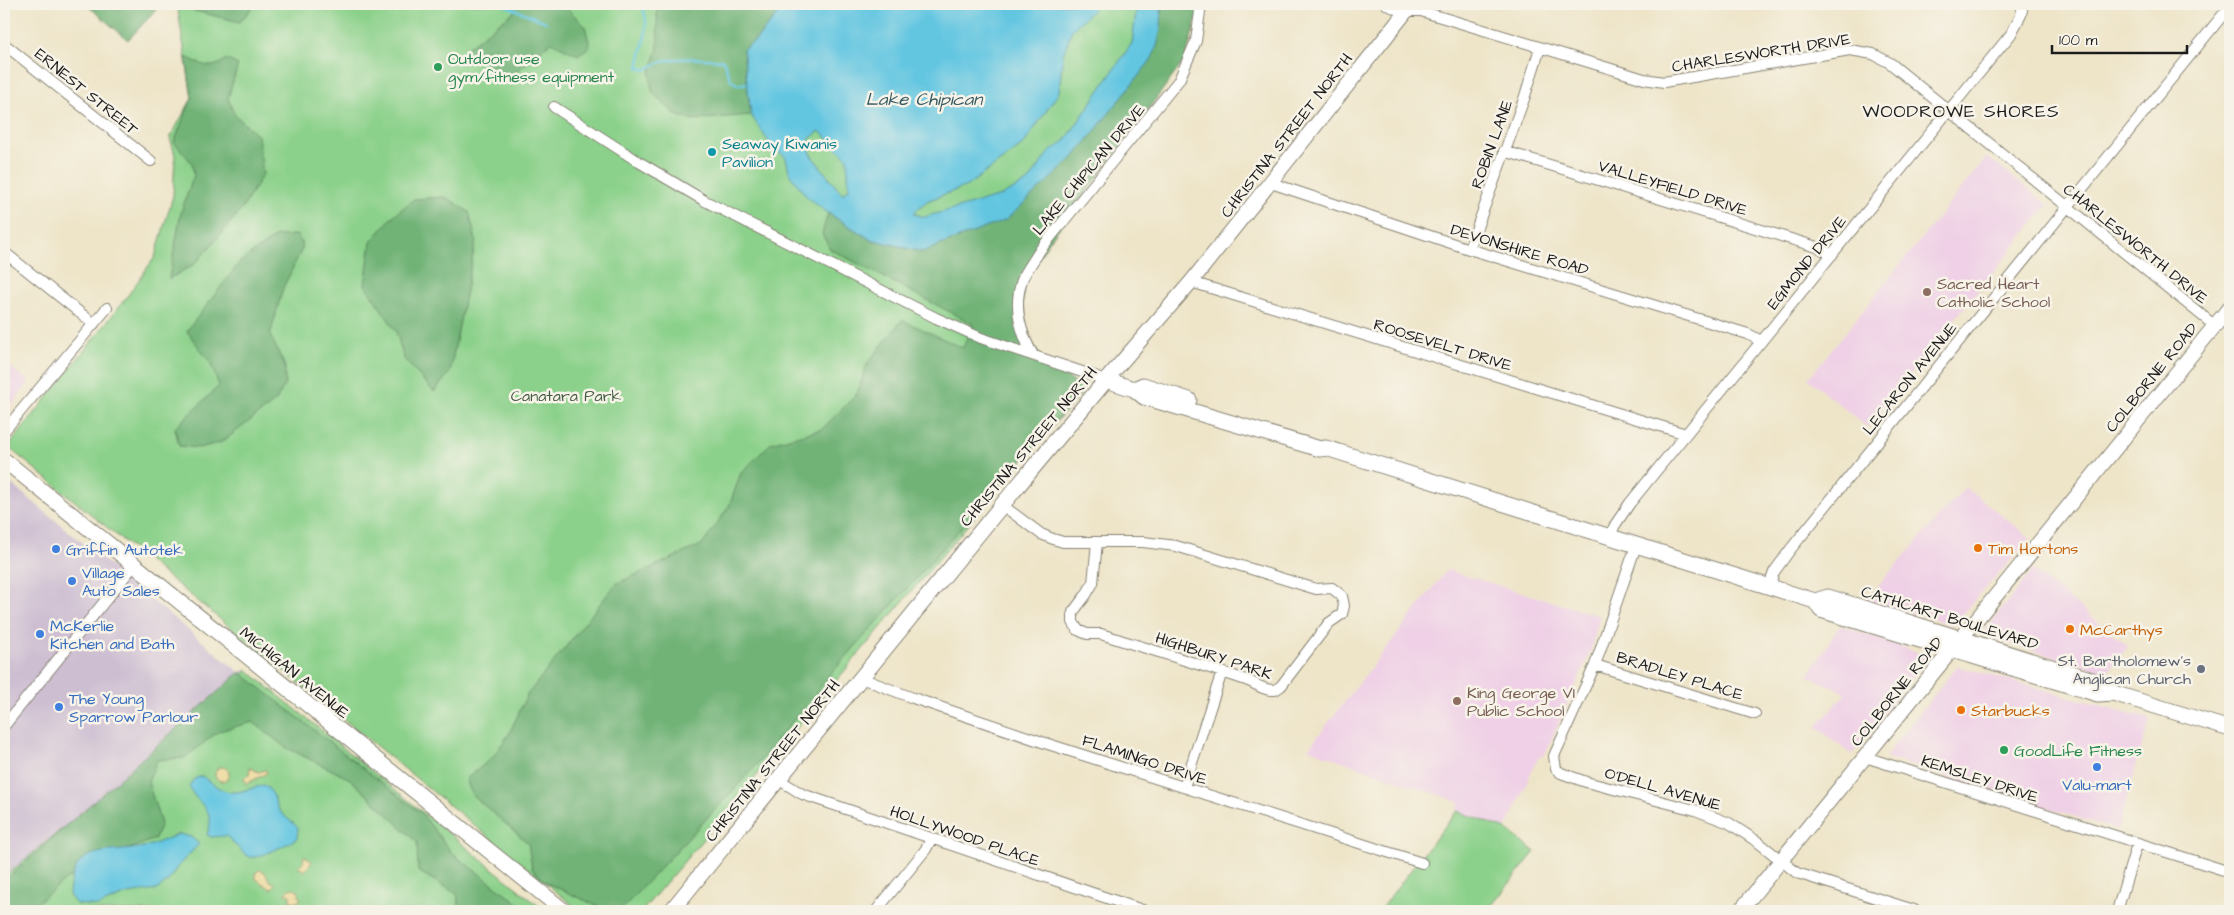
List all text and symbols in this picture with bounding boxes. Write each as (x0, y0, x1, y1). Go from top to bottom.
scale bar (2052, 22, 2186, 54)
street label: CHARLESWORTH DRIVE (1670, 28, 1853, 78)
text: 100 m (2059, 30, 2098, 51)
street label: ERNEST STREET (30, 43, 143, 140)
place label: Outdoor use gym/fitness equipment (448, 48, 615, 89)
street label: CHRISTINA STREET NORTH (1216, 49, 1358, 222)
marker: Outdoor use gym/fitness equipment (432, 61, 444, 73)
water label: Lake Chipican (866, 87, 984, 112)
street label: ROBIN LANE (1466, 96, 1518, 192)
street label: LAKE CHIPICAN DRIVE (1027, 99, 1150, 240)
district label: WOODROWE SHORES (1863, 99, 2059, 124)
place label: Seaway Kiwanis Pavilion (722, 133, 837, 173)
marker: Seaway Kiwanis Pavilion (706, 146, 718, 158)
street label: VALLEYFIELD DRIVE (1595, 155, 1751, 221)
street label: CHARLESWORTH DRIVE (2058, 178, 2213, 309)
street label: EGMOND DRIVE (1762, 211, 1852, 314)
street label: DEVONSHIRE ROAD (1448, 219, 1591, 281)
place label: Sacred Heart Catholic School (1937, 273, 2050, 313)
marker: Sacred Heart Catholic School (1921, 286, 1933, 298)
street label: ROOSEVELT DRIVE (1371, 313, 1515, 377)
street label: LECARON AVENUE (1858, 317, 1962, 440)
street label: COLBORNE ROAD (2101, 318, 2203, 437)
street label: CHRISTINA STREET NORTH (955, 362, 1103, 531)
park label: Canatara Park (511, 385, 621, 407)
place label: Tim Hortons (1988, 538, 2078, 560)
place label: Griffin Autotek (66, 539, 183, 561)
marker: Tim Hortons (1972, 542, 1984, 554)
marker: Griffin Autotek (50, 543, 62, 555)
place label: Village Auto Sales (82, 562, 160, 602)
marker: Village Auto Sales (66, 575, 78, 587)
street label: CATHCART BOULEVARD (1858, 580, 2041, 655)
place label: McKerlie Kitchen and Bath (50, 615, 174, 655)
place label: McCarthys (2080, 619, 2163, 642)
street label: MICHIGAN AVENUE (235, 622, 354, 724)
marker: McCarthys (2064, 623, 2076, 635)
street label: HIGHBURY PARK (1153, 627, 1275, 685)
marker: McKerlie Kitchen and Bath (34, 628, 46, 640)
street label: COLBORNE ROAD (1846, 632, 1948, 751)
street label: BRADLEY PLACE (1614, 646, 1746, 706)
place label: St. Bartholomew's Anglican Church (2058, 650, 2191, 691)
marker: St. Bartholomew's Anglican Church (2195, 663, 2207, 675)
street label: CHRISTINA STREET NORTH (700, 675, 845, 846)
place label: King George VI Public School (1467, 682, 1575, 722)
place label: The Young Sparrow Parlour (69, 688, 198, 728)
marker: King George VI Public School (1451, 695, 1463, 707)
place label: Starbucks (1971, 700, 2050, 722)
marker: The Young Sparrow Parlour (53, 701, 65, 713)
marker: Starbucks (1955, 704, 1967, 716)
street label: FLAMINGO DRIVE (1079, 729, 1210, 791)
place label: GoodLife Fitness (2014, 740, 2142, 762)
marker: GoodLife Fitness (1998, 744, 2010, 756)
street label: KEMSLEY DRIVE (1918, 750, 2042, 808)
marker: Valu-mart (2091, 761, 2103, 773)
street label: O'DELL AVENUE (1602, 762, 1724, 816)
place label: Valu-mart (2062, 774, 2132, 796)
street label: HOLLYWOOD PLACE (887, 800, 1043, 872)

